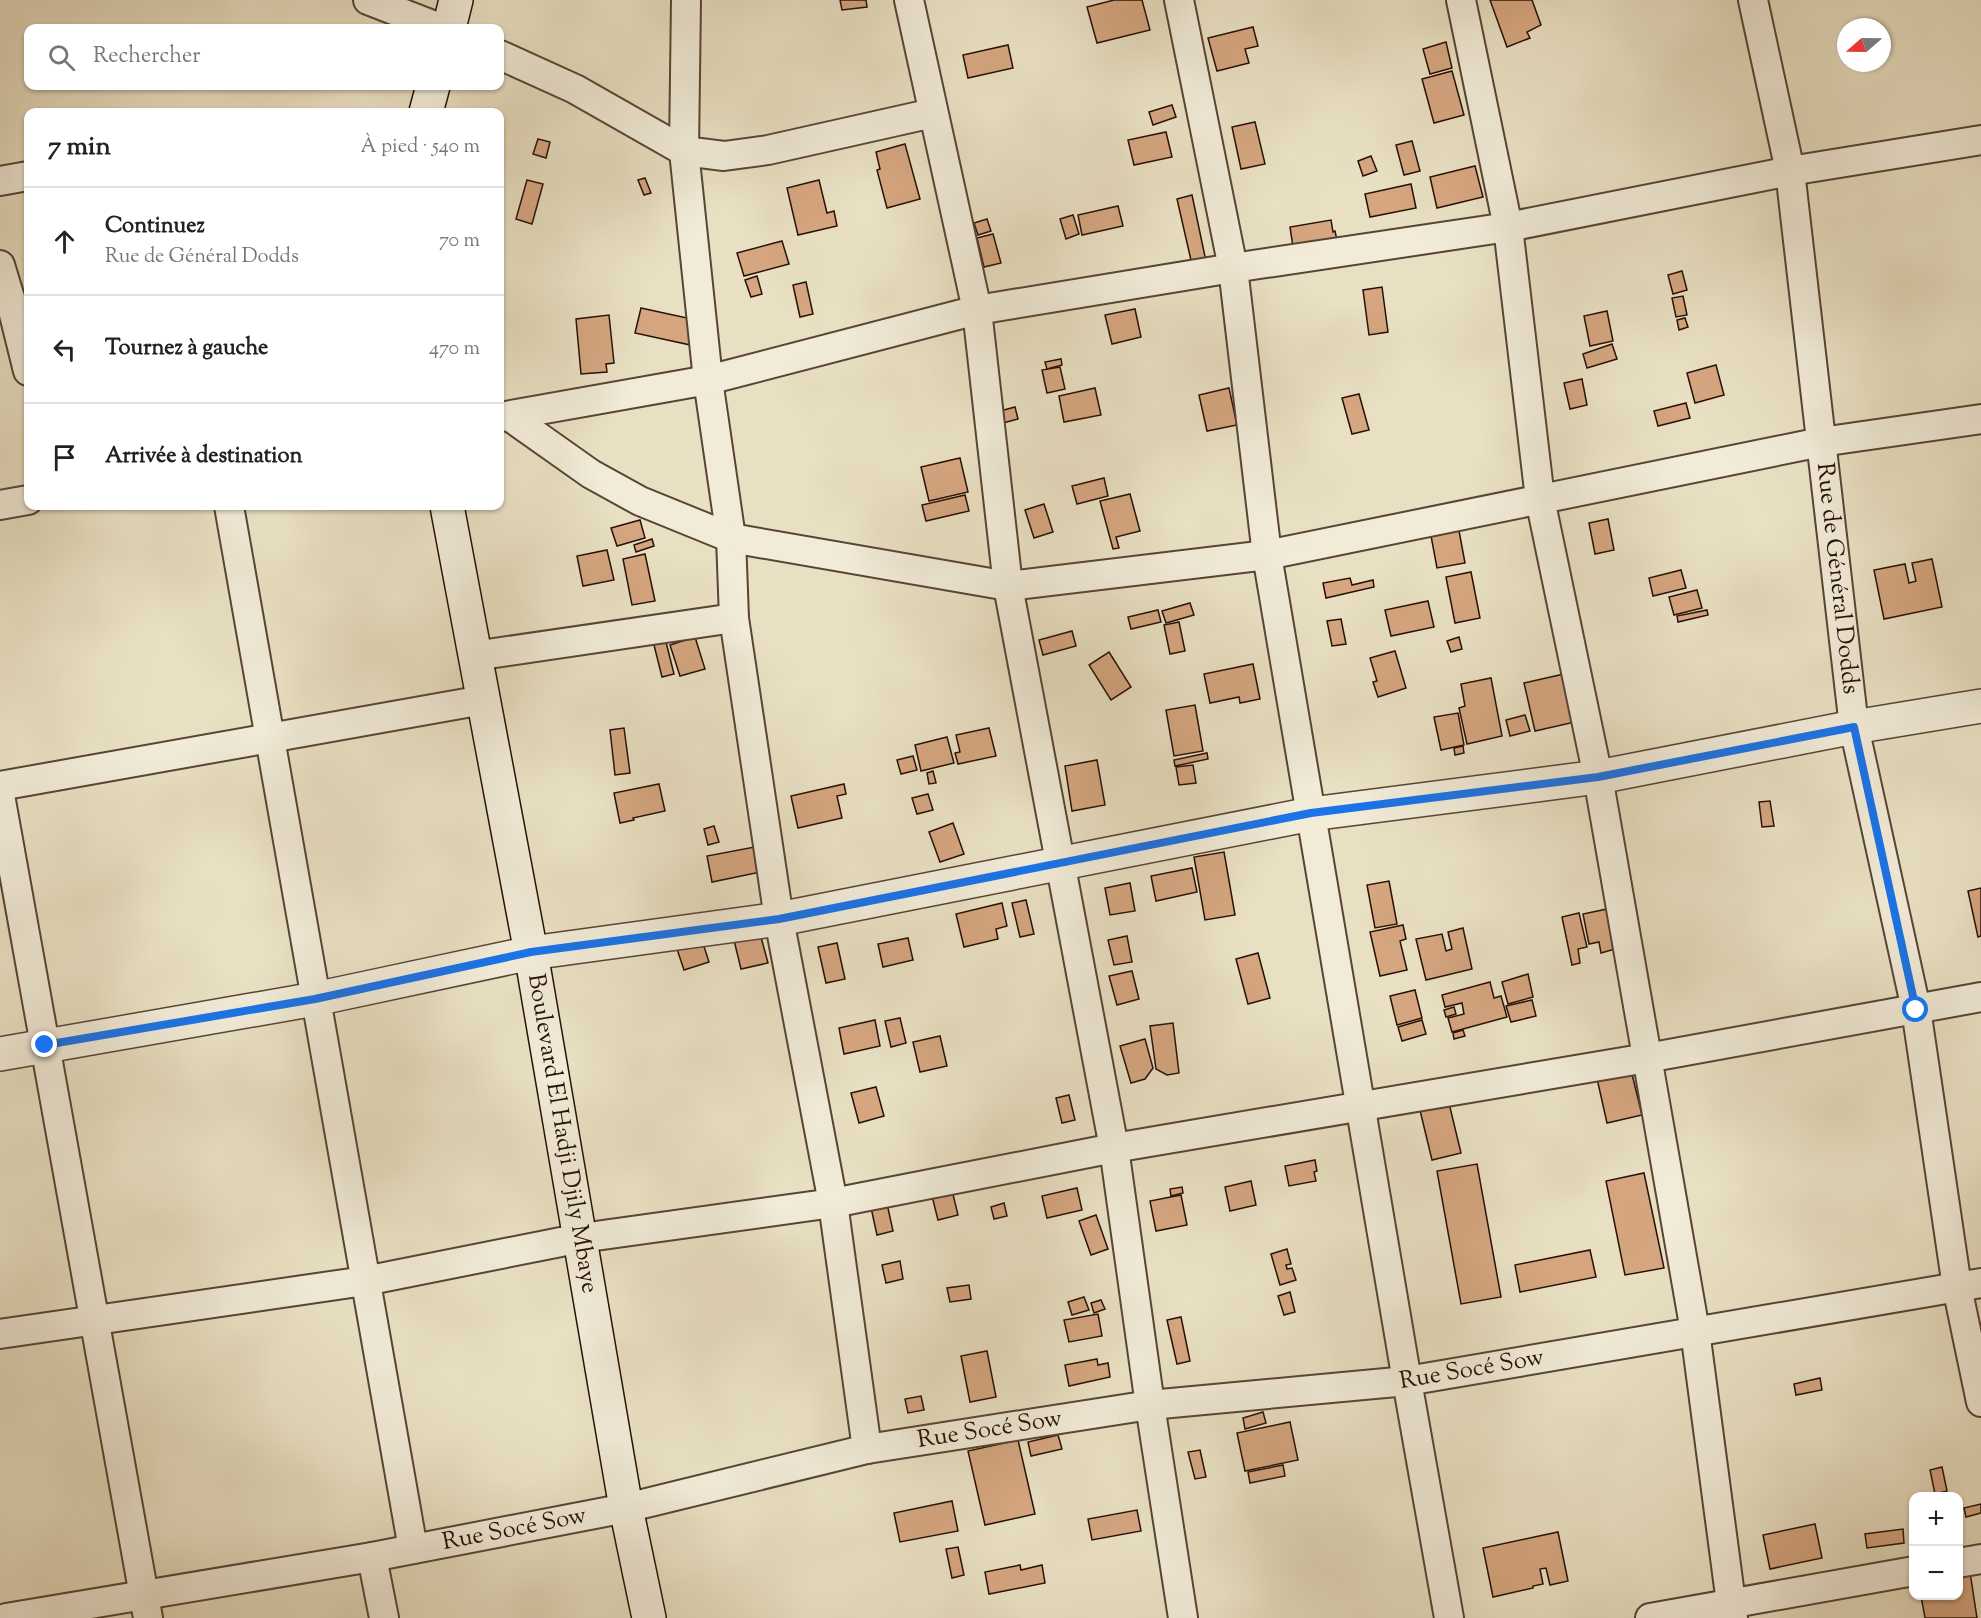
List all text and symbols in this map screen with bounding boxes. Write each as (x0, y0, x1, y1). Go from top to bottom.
north arrow (1837, 18, 1891, 72)
search box (24, 24, 504, 90)
icon: search (45, 41, 78, 74)
text: Rechercher (93, 41, 200, 73)
text: 7 min (48, 129, 111, 166)
text: À pied · 540 m (361, 133, 480, 162)
text: Continuez (105, 211, 205, 243)
icon: ahead (48, 225, 81, 258)
text: 70 m (439, 227, 480, 256)
text: Rue de Général Dodds (105, 243, 299, 272)
icon: left (48, 333, 81, 366)
text: Tournez à gauche (105, 333, 268, 365)
text: 470 m (429, 335, 480, 364)
icon: arrive (48, 441, 81, 474)
text: Arrivée à destination (105, 441, 302, 473)
street label: Rue de Général Dodds (1807, 461, 1867, 696)
street label: Boulevard El Hadji Djily Mbaye (518, 971, 606, 1296)
route start (1902, 996, 1928, 1022)
route end (31, 1031, 57, 1057)
street label: Rue Socé Sow (1397, 1341, 1547, 1399)
street label: Rue Socé Sow (915, 1402, 1064, 1458)
map controls (1909, 1492, 1963, 1600)
button: + (1909, 1492, 1963, 1546)
street label: Rue Socé Sow (439, 1499, 589, 1560)
button: − (1909, 1546, 1963, 1600)

